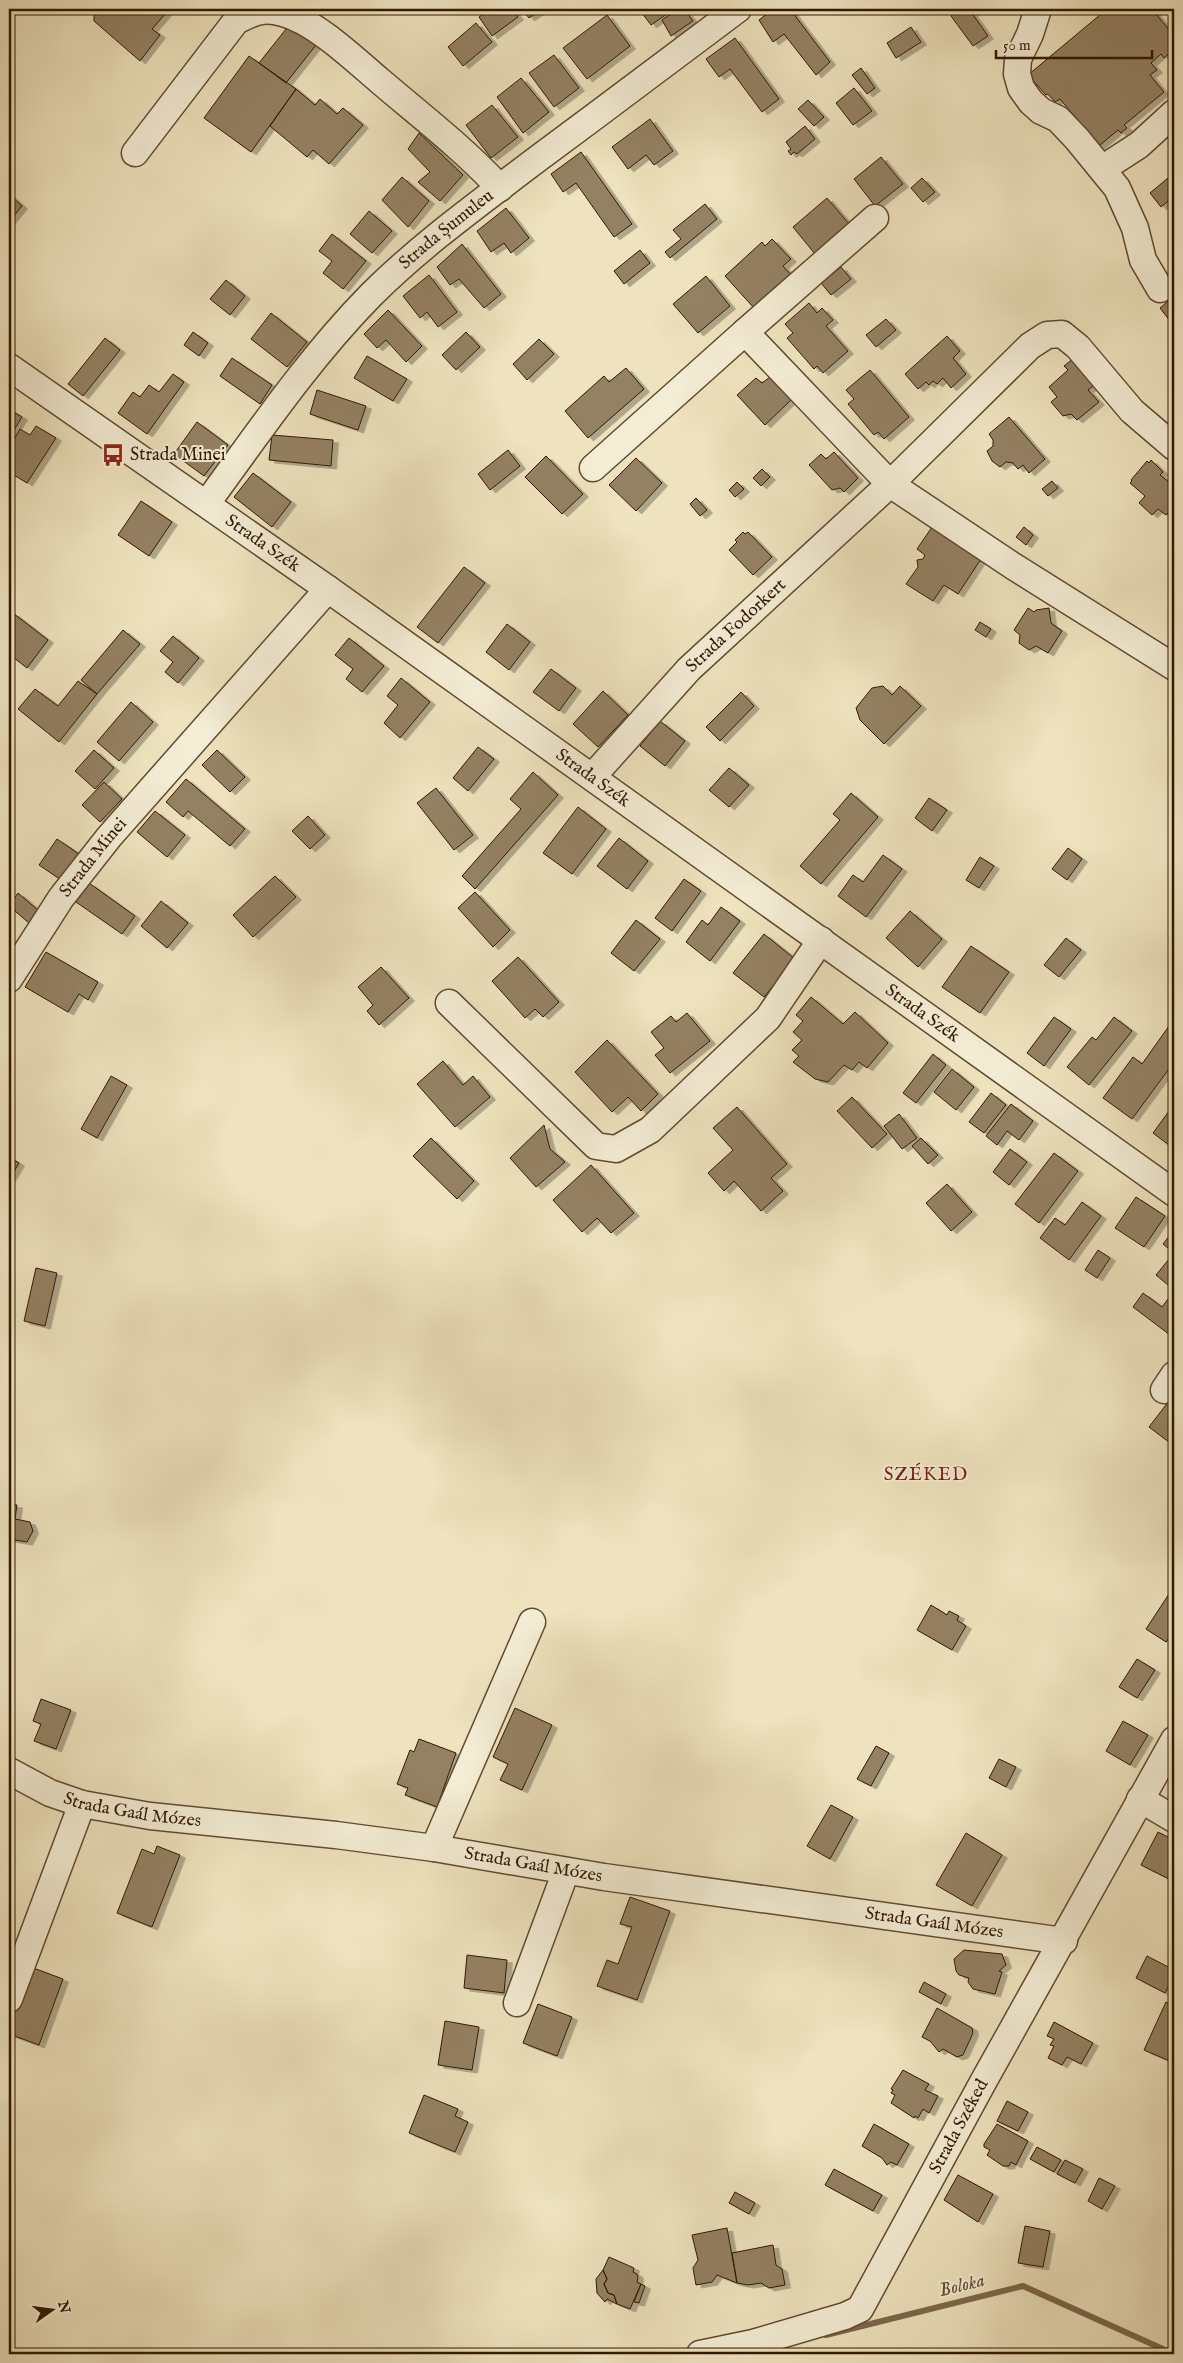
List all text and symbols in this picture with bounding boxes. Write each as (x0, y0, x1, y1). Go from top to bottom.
scale bar (996, 28, 1152, 60)
text: 50 m (1003, 36, 1031, 55)
street label: Strada Șumuleu (394, 185, 499, 275)
bus stop icon: Strada Minei (100, 442, 126, 468)
place label: Strada Minei (130, 444, 226, 467)
street label: Strada Szék (221, 509, 305, 578)
street label: Strada Fodorkert (681, 574, 791, 678)
street label: Strada Szék (551, 744, 635, 813)
street label: Strada Minei (54, 813, 132, 902)
street label: Strada Szék (880, 979, 965, 1048)
district label: SZÉKED (884, 1462, 968, 1487)
street label: Strada Gaál Mózes (60, 1787, 202, 1833)
street label: Strada Gaál Mózes (463, 1842, 604, 1888)
street label: Strada Gaál Mózes (864, 1902, 1005, 1944)
street label: Strada Széked (924, 2075, 994, 2178)
water label: Boloka (937, 2269, 987, 2303)
north arrow (28, 2286, 78, 2336)
text: N (53, 2298, 74, 2315)

